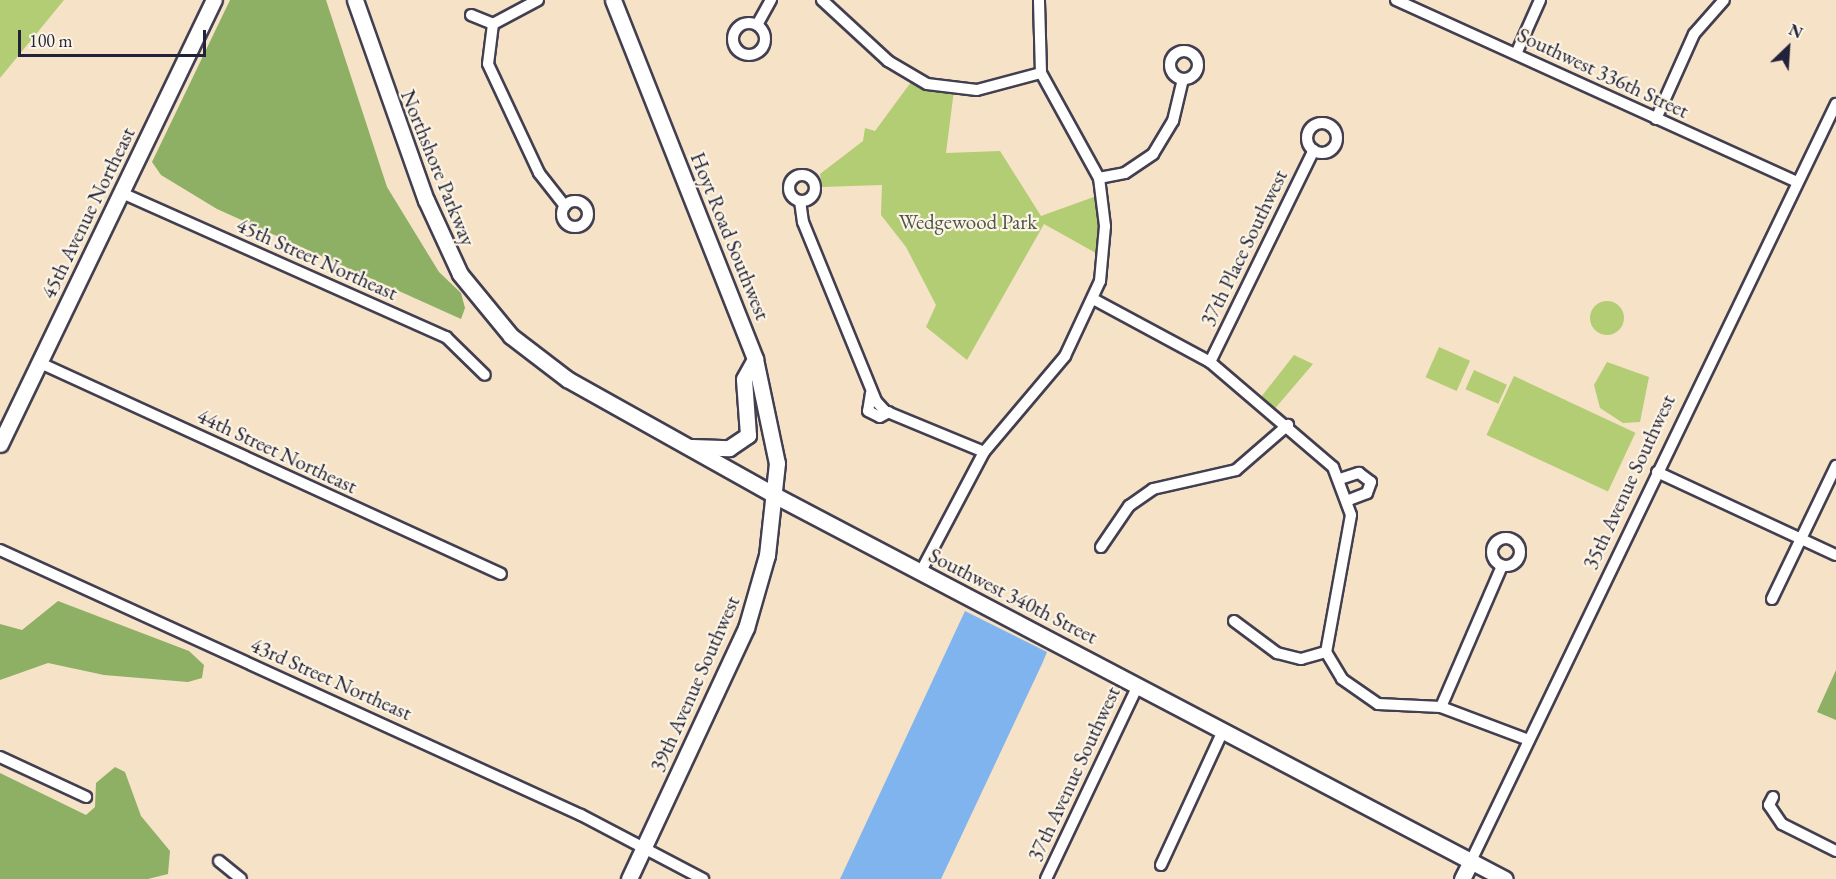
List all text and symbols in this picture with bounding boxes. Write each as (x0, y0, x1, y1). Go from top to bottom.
scale bar (21, 18, 208, 56)
north arrow (1758, 18, 1818, 78)
text: N (1786, 19, 1806, 43)
street label: Southwest 336th Street (1514, 22, 1692, 124)
text: 100 m (29, 29, 73, 52)
street label: Northshore Parkway (395, 86, 481, 250)
street label: 45th Avenue Northeast (36, 123, 140, 303)
street label: Hoyt Road Southwest (685, 148, 775, 324)
street label: 37th Place Southwest (1195, 166, 1293, 330)
park label: Wedgewood Park (899, 209, 1037, 235)
street label: 45th Street Northeast (233, 212, 401, 306)
street label: 35th Avenue Southwest (1577, 391, 1681, 573)
street label: 44th Street Northeast (193, 403, 361, 499)
street label: Southwest 340th Street (925, 543, 1101, 649)
street label: 39th Avenue Southwest (645, 592, 745, 776)
street label: 43rd Street Northeast (247, 632, 415, 726)
street label: 37th Avenue Southwest (1022, 683, 1126, 865)

